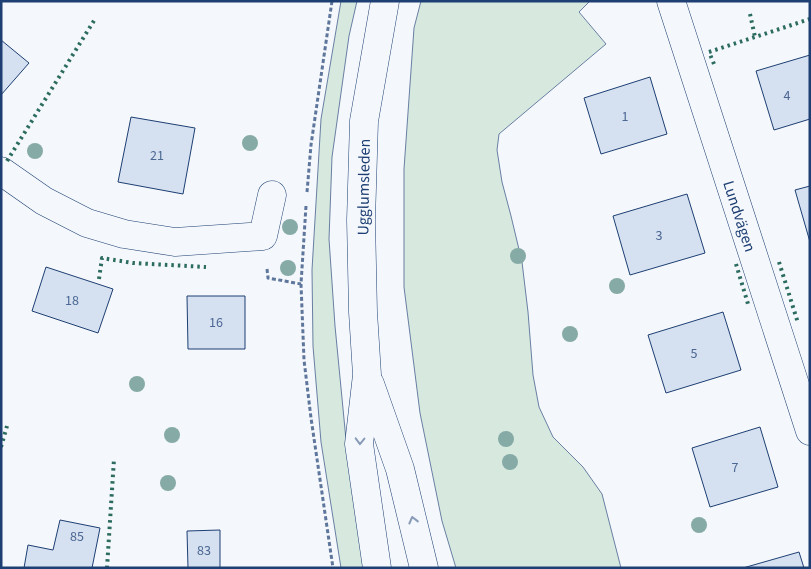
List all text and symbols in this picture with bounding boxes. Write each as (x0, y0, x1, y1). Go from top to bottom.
house number: 4 (784, 86, 791, 106)
house number: 1 (622, 107, 629, 127)
street label: Ugglumsleden (352, 139, 376, 236)
house number: 21 (150, 146, 164, 166)
street label: Lundvägen (717, 178, 761, 255)
house number: 3 (656, 226, 663, 246)
house number: 18 (65, 291, 79, 311)
house number: 16 (209, 313, 223, 333)
house number: 5 (691, 344, 698, 364)
one-way arrow (355, 437, 366, 445)
house number: 7 (732, 458, 739, 478)
one-way arrow (408, 517, 418, 525)
house number: 85 (70, 527, 84, 547)
house number: 83 (197, 541, 211, 561)

